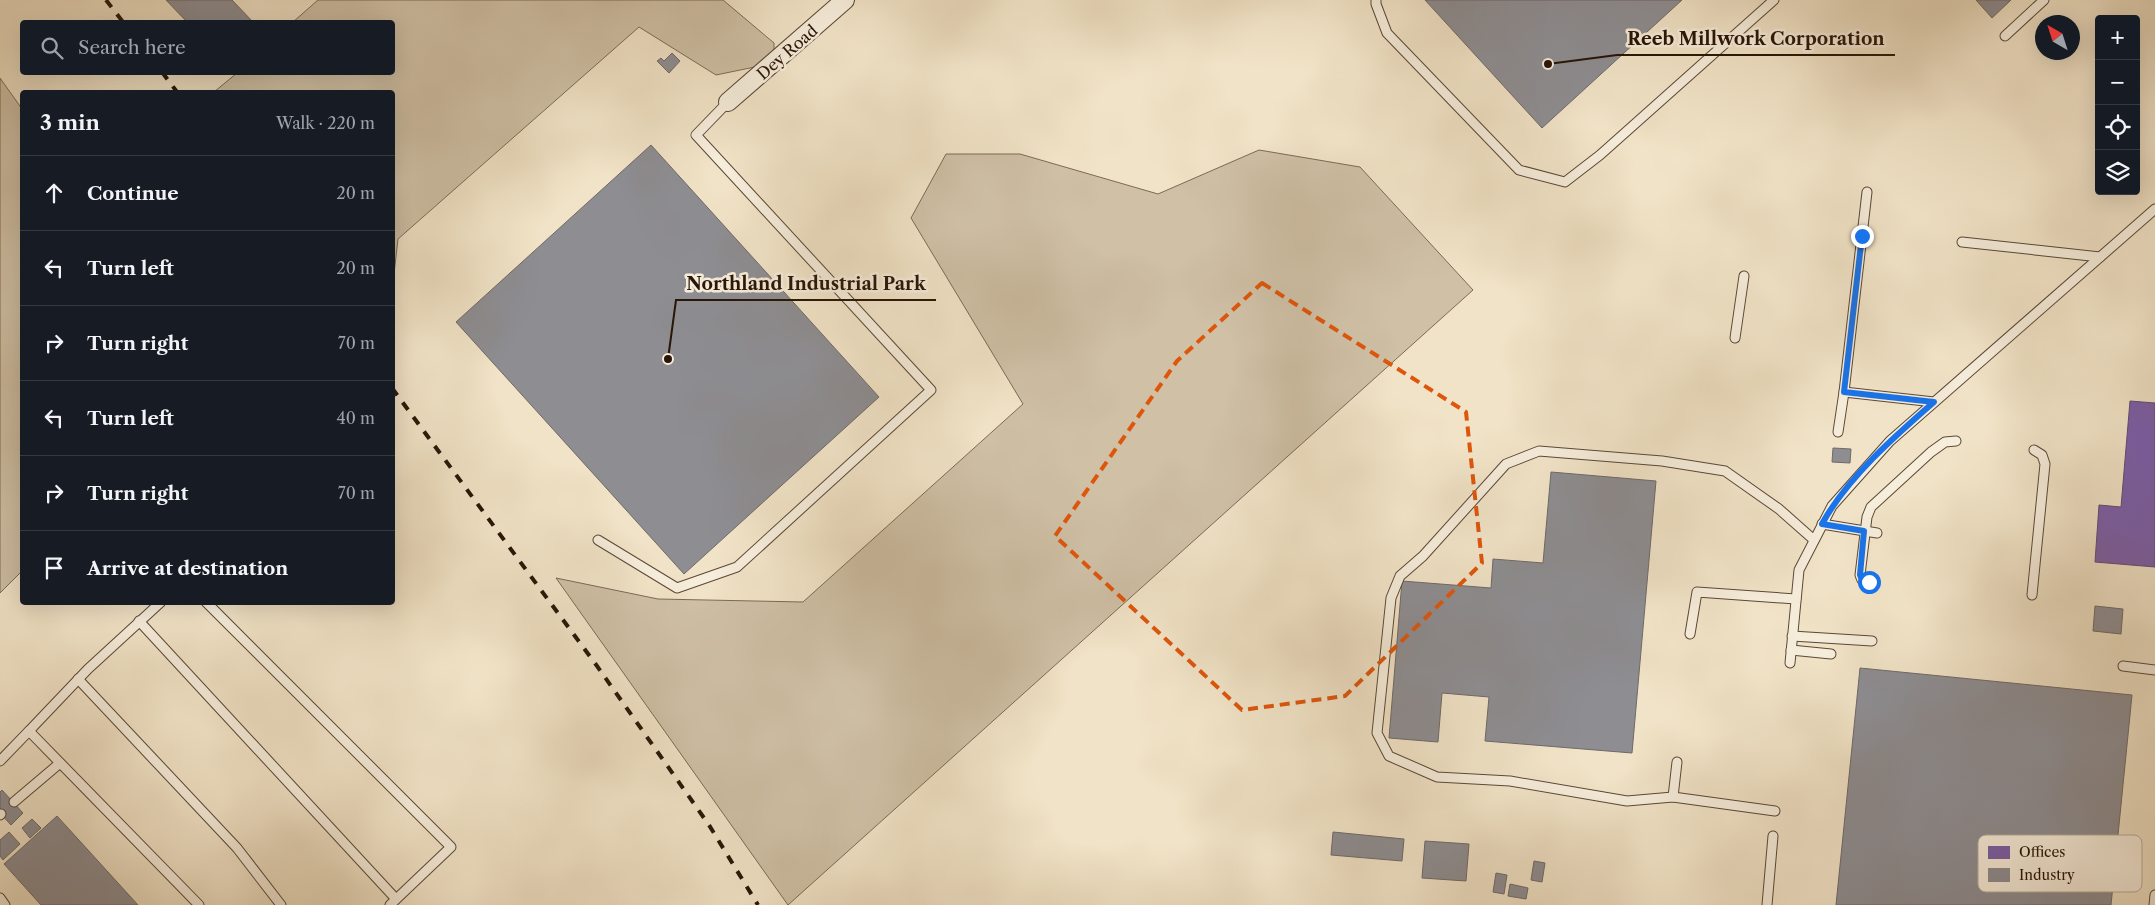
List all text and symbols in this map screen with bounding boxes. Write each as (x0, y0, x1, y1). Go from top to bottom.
north arrow (2035, 15, 2080, 60)
map controls (2095, 15, 2140, 195)
button: + (2095, 15, 2140, 60)
search box (20, 20, 395, 75)
street label: Dey Road (753, 20, 822, 84)
callout: Reeb Millwork Corporation (1617, 22, 1895, 55)
text: Reeb Millwork Corporation (1627, 28, 1885, 50)
icon: search (38, 34, 66, 62)
text: Search here (78, 36, 186, 59)
button: − (2095, 60, 2140, 105)
button: locate (2095, 105, 2140, 150)
text: 3 min (40, 110, 100, 135)
text: Walk · 220 m (276, 113, 375, 133)
button: layers (2095, 150, 2140, 195)
icon: ahead (40, 179, 68, 207)
text: Continue (87, 182, 179, 205)
text: 20 m (336, 183, 375, 203)
route end (1851, 225, 1874, 248)
icon: left (40, 254, 68, 282)
text: Turn left (87, 257, 174, 280)
text: 20 m (336, 258, 375, 278)
callout: Northland Industrial Park (676, 267, 936, 300)
text: Northland Industrial Park (686, 273, 927, 295)
icon: right (40, 329, 68, 357)
text: Turn right (87, 332, 188, 355)
text: 70 m (338, 333, 375, 353)
icon: left (40, 404, 68, 432)
text: Turn left (87, 407, 174, 430)
text: 40 m (336, 408, 375, 428)
icon: right (40, 479, 68, 507)
text: Turn right (87, 482, 188, 505)
text: 70 m (338, 483, 375, 503)
icon: arrive (40, 554, 68, 582)
text: Arrive at destination (87, 557, 288, 580)
route start (1858, 571, 1881, 594)
legend (1978, 835, 2142, 892)
text: Offices (2019, 843, 2065, 861)
text: Industry (2019, 866, 2075, 884)

